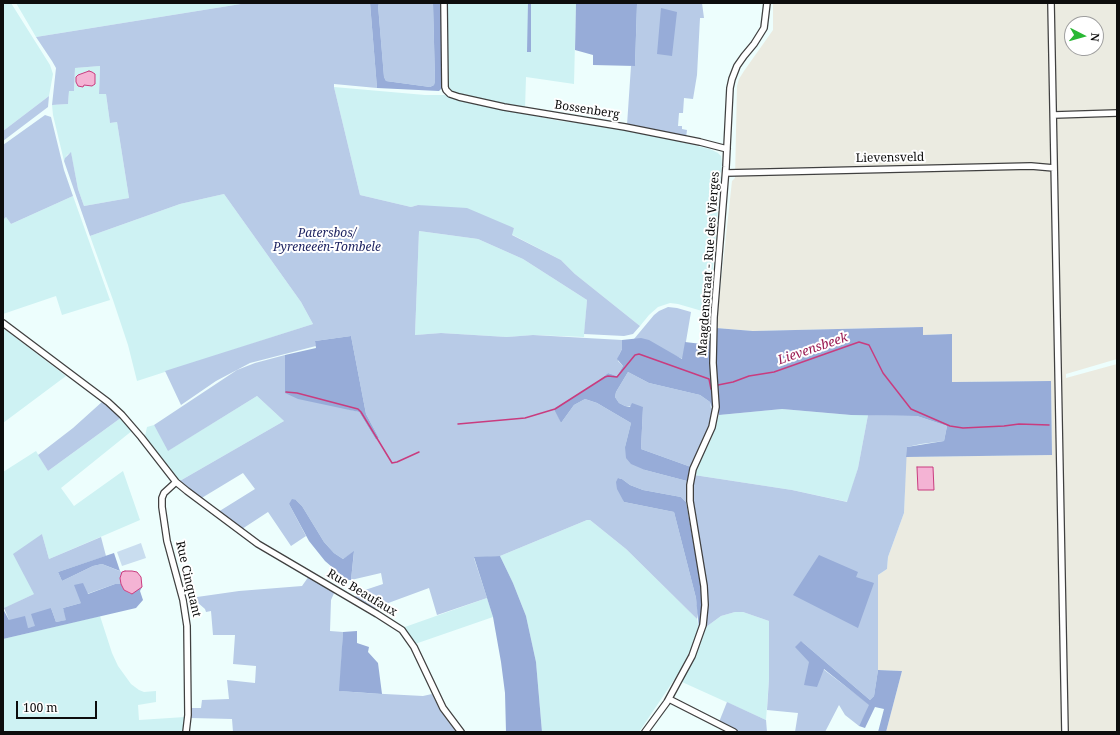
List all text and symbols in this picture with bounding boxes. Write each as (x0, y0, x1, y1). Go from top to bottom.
north arrow (1064, 16, 1104, 56)
text: N (1088, 32, 1103, 42)
street label: Bossenberg (553, 98, 621, 122)
street label: Lievensveld (856, 150, 924, 166)
street label: Maagdenstraat - Rue des Vierges (695, 171, 723, 357)
park label: Patersbos/ Pyreneeën-Tombele (273, 227, 381, 255)
water label: Lievensbeek (776, 330, 850, 368)
street label: Rue Cinquant (172, 540, 204, 618)
street label: Rue Beaufaux (324, 566, 400, 620)
scale bar (18, 693, 99, 719)
text: 100 m (23, 699, 58, 716)

